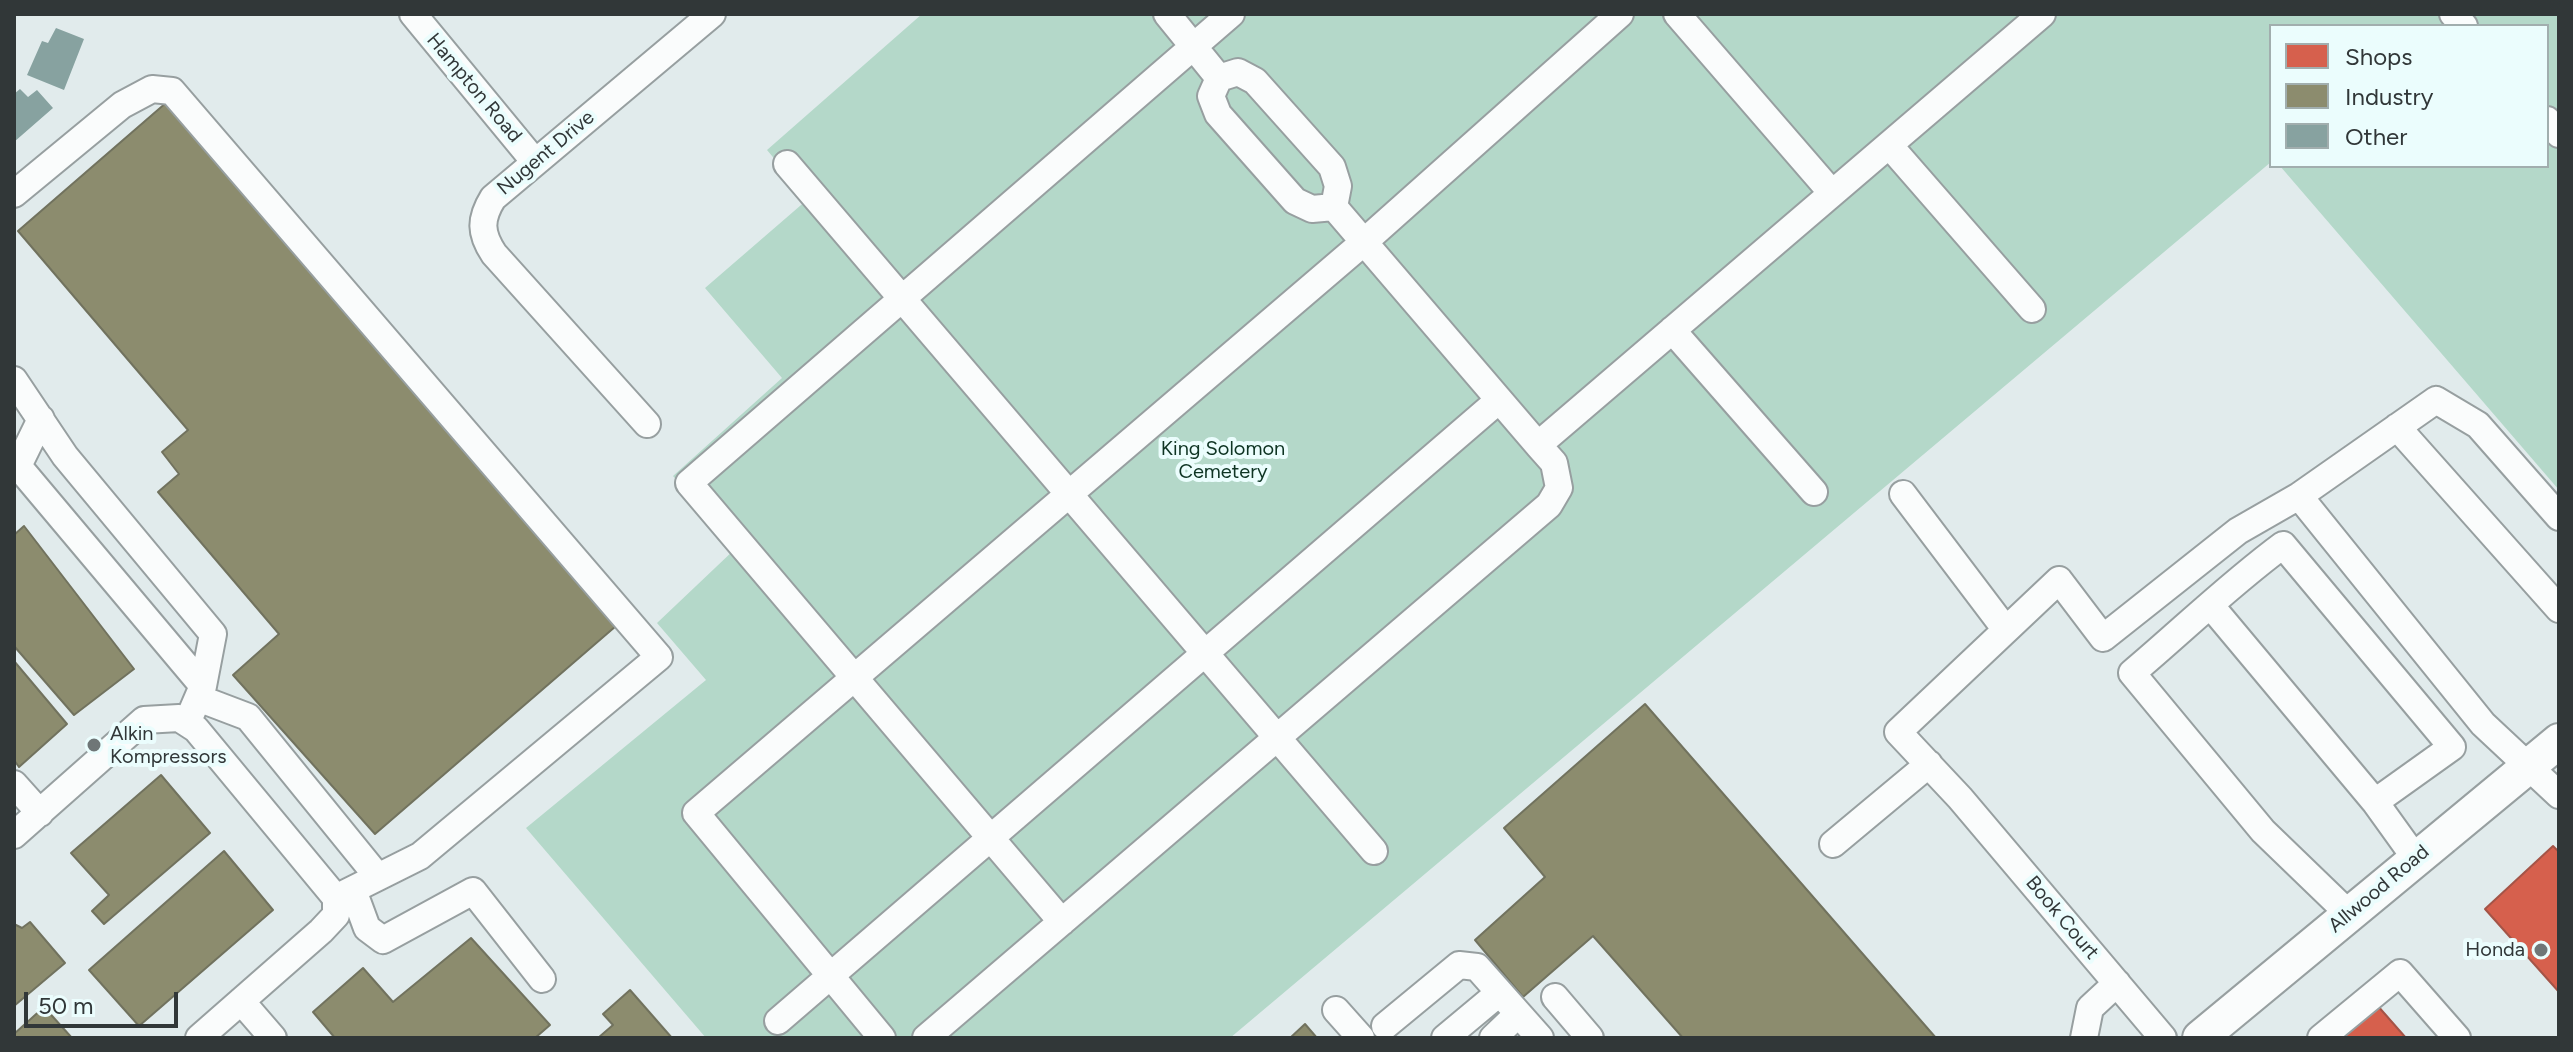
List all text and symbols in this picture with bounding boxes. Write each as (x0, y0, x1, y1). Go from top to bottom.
legend (2269, 24, 2549, 168)
street label: Hampton Road (421, 28, 527, 148)
text: Shops (2345, 42, 2412, 71)
text: Industry (2345, 82, 2433, 111)
street label: Nugent Drive (493, 105, 599, 201)
text: Other (2345, 122, 2407, 151)
park label: King Solomon Cemetery (1161, 437, 1285, 484)
place label: Alkin Kompressors (110, 722, 226, 769)
marker: Alkin Kompressors (85, 736, 103, 754)
street label: Allwood Road (2324, 840, 2434, 938)
street label: Book Court (2020, 871, 2104, 965)
place label: Honda (2465, 938, 2525, 962)
marker: Honda (2532, 941, 2550, 959)
scale bar (28, 976, 182, 1026)
text: 50 m (38, 991, 94, 1020)

